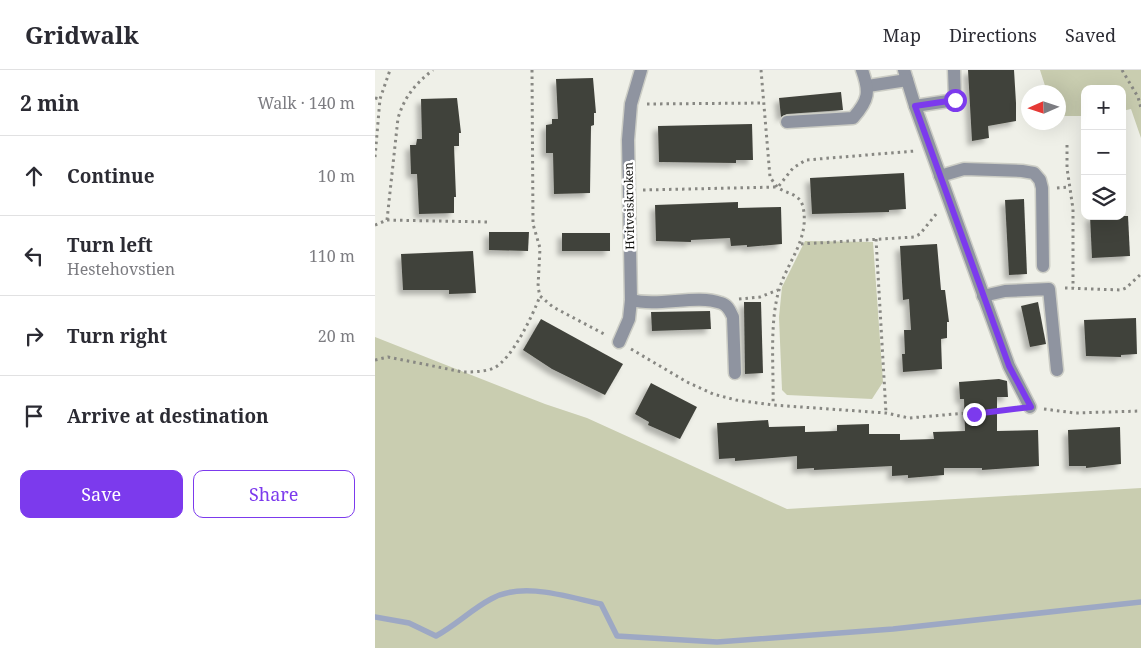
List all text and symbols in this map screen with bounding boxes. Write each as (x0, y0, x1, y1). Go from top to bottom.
text: Gridwalk (25, 18, 139, 51)
text: Map (883, 23, 921, 47)
text: Directions (949, 23, 1037, 47)
text: Saved (1065, 23, 1116, 47)
north arrow (1021, 85, 1066, 130)
map controls (1081, 85, 1126, 220)
button: + (1081, 85, 1126, 130)
text: 2 min (20, 89, 79, 117)
route start (944, 89, 967, 112)
text: Walk · 140 m (258, 92, 355, 114)
button: − (1081, 130, 1126, 175)
icon: ahead (20, 162, 48, 190)
street label: Hvitveiskroken (620, 162, 638, 250)
text: Continue (67, 163, 155, 189)
text: 10 m (318, 165, 355, 187)
button: layers (1081, 175, 1126, 220)
text: Turn left (67, 232, 153, 258)
icon: left (20, 242, 48, 270)
text: 110 m (309, 245, 355, 267)
text: Hestehovstien (67, 258, 175, 280)
icon: right (20, 322, 48, 350)
text: Turn right (67, 323, 167, 349)
text: 20 m (318, 325, 355, 347)
icon: arrive (20, 402, 48, 430)
text: Arrive at destination (67, 403, 269, 429)
route end (963, 403, 986, 426)
button: Save (20, 470, 183, 518)
button: Share (193, 470, 355, 518)

